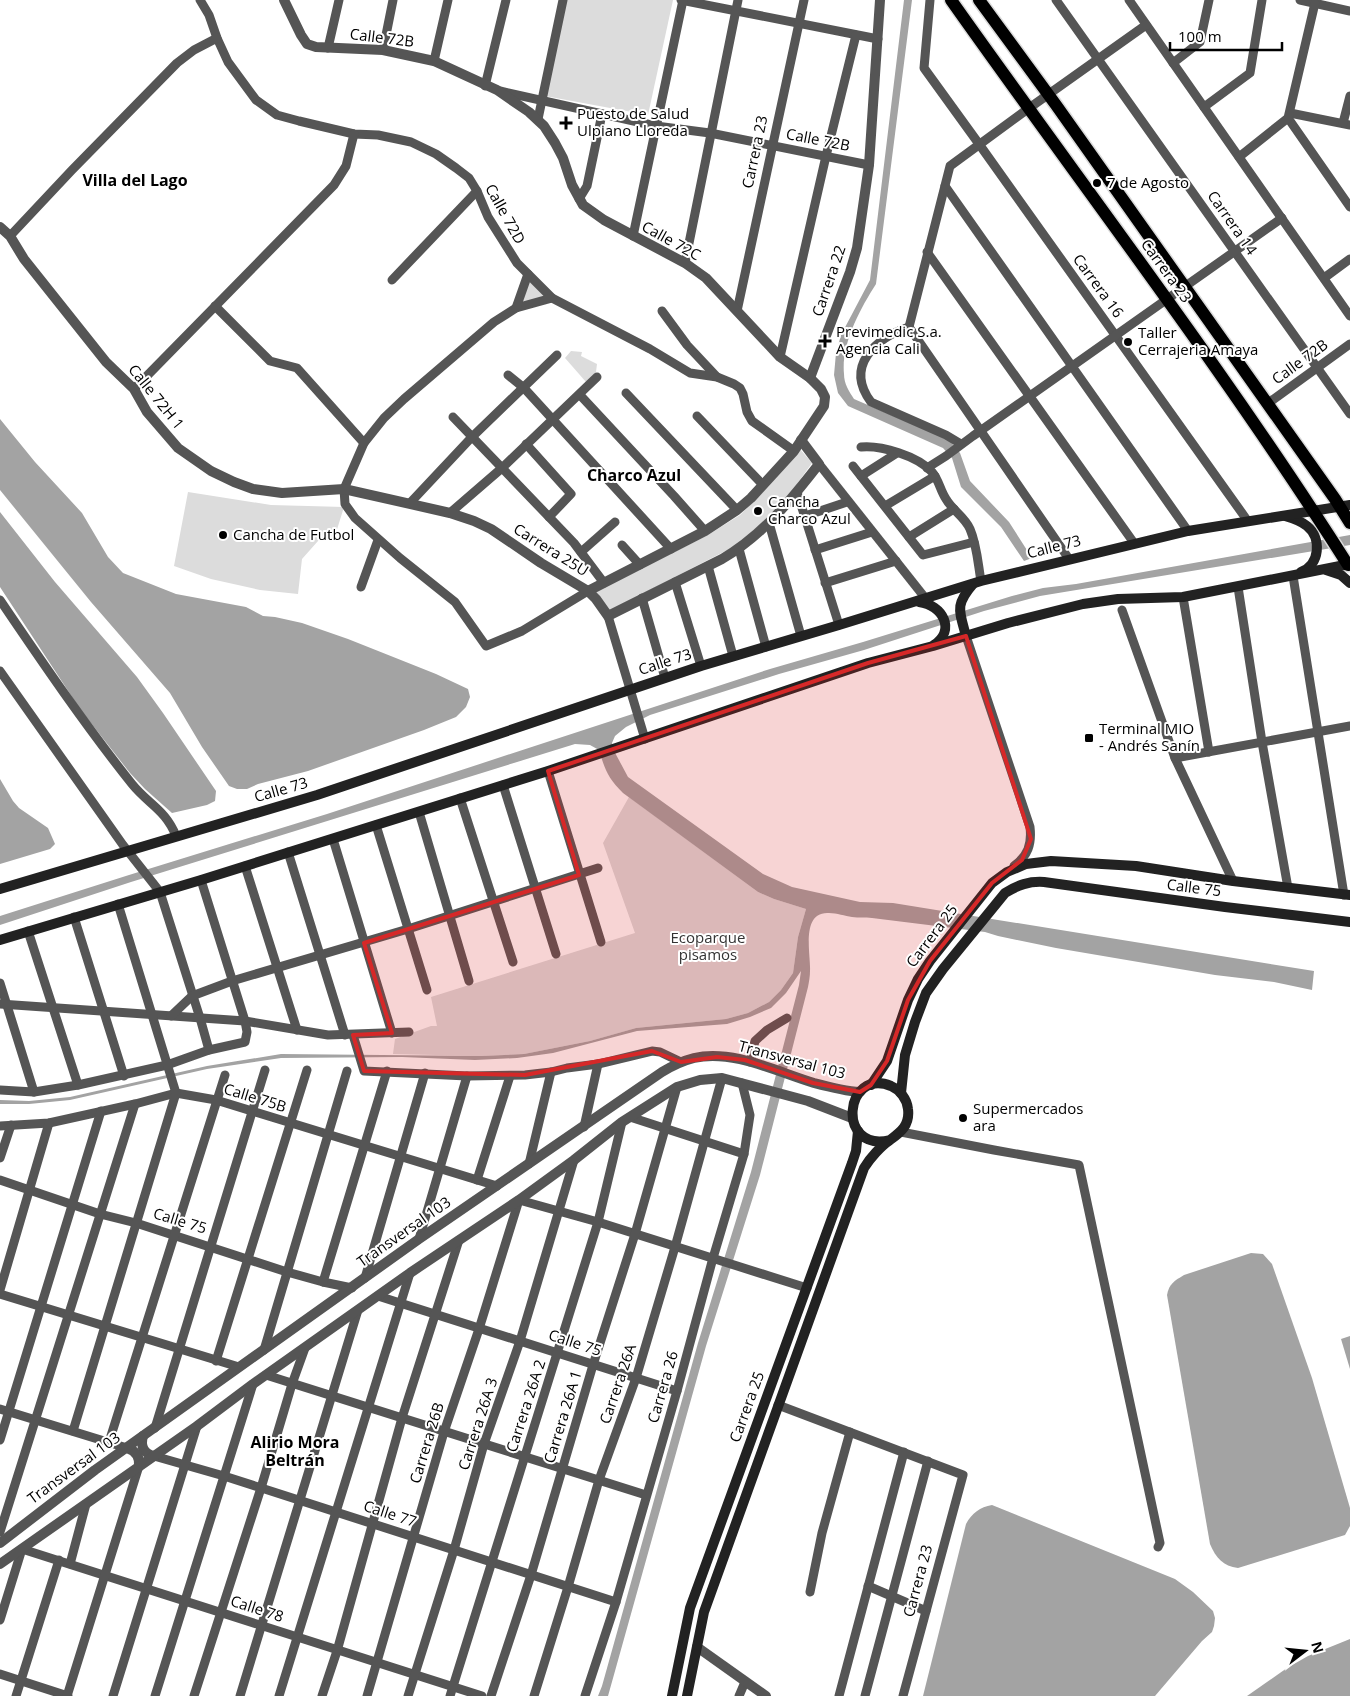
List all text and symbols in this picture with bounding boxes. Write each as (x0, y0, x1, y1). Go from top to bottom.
scale bar (1170, 20, 1282, 52)
street label: Calle 72B (349, 23, 415, 51)
text: 100 m (1178, 26, 1222, 46)
place label: Puesto de Salud Ulpiano Lloreda (577, 103, 689, 140)
street label: Carrera 23 (737, 114, 771, 190)
marker: Puesto de Salud Ulpiano Lloreda (559, 116, 573, 130)
street label: Calle 72B (785, 123, 852, 155)
district label: Villa del Lago (82, 169, 188, 191)
place label: 7 de Agosto (1107, 172, 1189, 192)
marker: 7 de Agosto (1091, 177, 1103, 189)
street label: Calle 72D (481, 180, 531, 247)
street label: Carrera 14 (1203, 186, 1262, 259)
street label: Calle 72C (639, 216, 704, 264)
street label: Carrera 23 (1137, 235, 1197, 306)
street label: Carrera 22 (807, 242, 850, 319)
street label: Carrera 16 (1069, 250, 1129, 321)
place label: Previmedic S.a. Agencia Cali (836, 321, 942, 358)
place label: Taller Cerrajeria Amaya (1138, 322, 1258, 359)
marker: Previmedic S.a. Agencia Cali (818, 334, 832, 348)
street label: Calle 72B (1267, 334, 1331, 388)
marker: Taller Cerrajeria Amaya (1122, 336, 1134, 348)
street label: Calle 72H 1 (124, 360, 189, 433)
district label: Charco Azul (587, 464, 681, 486)
place label: Cancha Charco Azul (768, 491, 851, 528)
marker: Cancha Charco Azul (752, 505, 764, 517)
street label: Carrera 25U (510, 518, 593, 580)
place label: Cancha de Futbol (233, 524, 354, 544)
marker: Cancha de Futbol (217, 529, 229, 541)
street label: Calle 73 (1025, 530, 1083, 562)
street label: Calle 73 (636, 643, 694, 679)
place label: Terminal MIO - Andrés Sanín (1099, 718, 1200, 755)
marker: Terminal MIO - Andrés Sanín (1083, 732, 1095, 744)
street label: Calle 73 (252, 772, 310, 806)
street label: Calle 75 (1166, 874, 1223, 900)
street label: Carrera 25 (901, 900, 961, 971)
park label: Ecoparque pisamos (671, 927, 746, 964)
street label: Transversal 103 (737, 1035, 848, 1083)
street label: Calle 75B (222, 1078, 289, 1116)
place label: Supermercados ara (973, 1098, 1083, 1135)
marker: Supermercados ara (957, 1112, 969, 1124)
street label: Transversal 103 (353, 1191, 454, 1271)
street label: Calle 75 (151, 1202, 209, 1238)
street label: Calle 75 (546, 1324, 604, 1360)
street label: Carrera 26A (594, 1340, 640, 1426)
street label: Carrera 26 (642, 1348, 682, 1425)
street label: Carrera 26A 2 (501, 1357, 549, 1454)
street label: Carrera 26A 1 (538, 1368, 586, 1466)
street label: Carrera 25 (724, 1368, 768, 1445)
street label: Carrera 26A 3 (453, 1375, 501, 1472)
street label: Carrera 26B (404, 1400, 448, 1486)
street label: Transversal 103 (23, 1427, 124, 1508)
district label: Alirio Mora Beltrán (251, 1431, 339, 1471)
street label: Calle 77 (361, 1495, 419, 1531)
street label: Carrera 23 (898, 1542, 936, 1619)
street label: Calle 78 (228, 1590, 286, 1626)
north arrow (1280, 1626, 1330, 1676)
text: N (1307, 1639, 1329, 1655)

